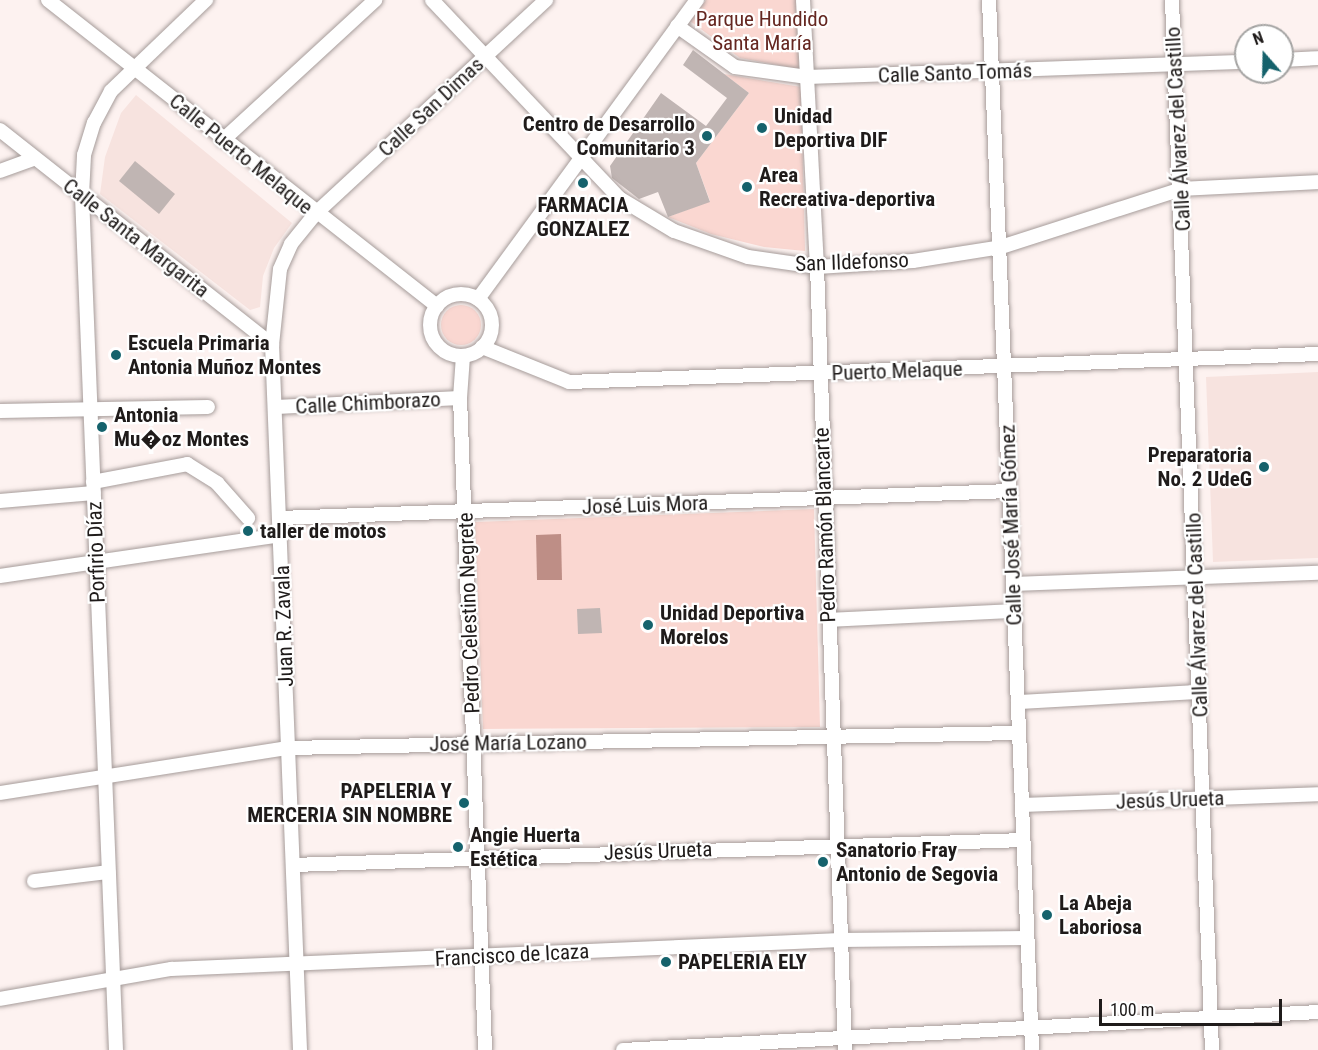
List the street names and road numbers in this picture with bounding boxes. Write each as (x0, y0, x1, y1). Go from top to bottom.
street label: Calle Álvarez del Castillo (1160, 26, 1196, 232)
street label: Calle San Dimas (373, 52, 489, 162)
street label: Calle Santo Tomás (877, 58, 1033, 88)
street label: Calle Puerto Melaque (164, 88, 318, 220)
street label: Calle Santa Margarita (58, 173, 214, 303)
street label: San Ildefonso (795, 247, 909, 277)
street label: Puerto Melaque (831, 356, 963, 386)
street label: Calle Chimborazo (295, 387, 441, 419)
street label: Calle José María Gómez (995, 424, 1027, 626)
street label: Pedro Ramón Blancarte (809, 427, 841, 623)
street label: José Luis Mora (581, 490, 709, 520)
street label: Porfirio Díaz (82, 501, 110, 603)
street label: Pedro Celestino Negrete (453, 512, 485, 714)
street label: Calle Álvarez del Castillo (1181, 512, 1213, 718)
street label: Juan R. Zavala (269, 565, 299, 687)
street label: José María Lozano (429, 729, 587, 757)
street label: Jesús Urueta (1115, 786, 1225, 814)
street label: Jesús Urueta (603, 837, 713, 865)
street label: Francisco de Icaza (434, 938, 590, 972)

